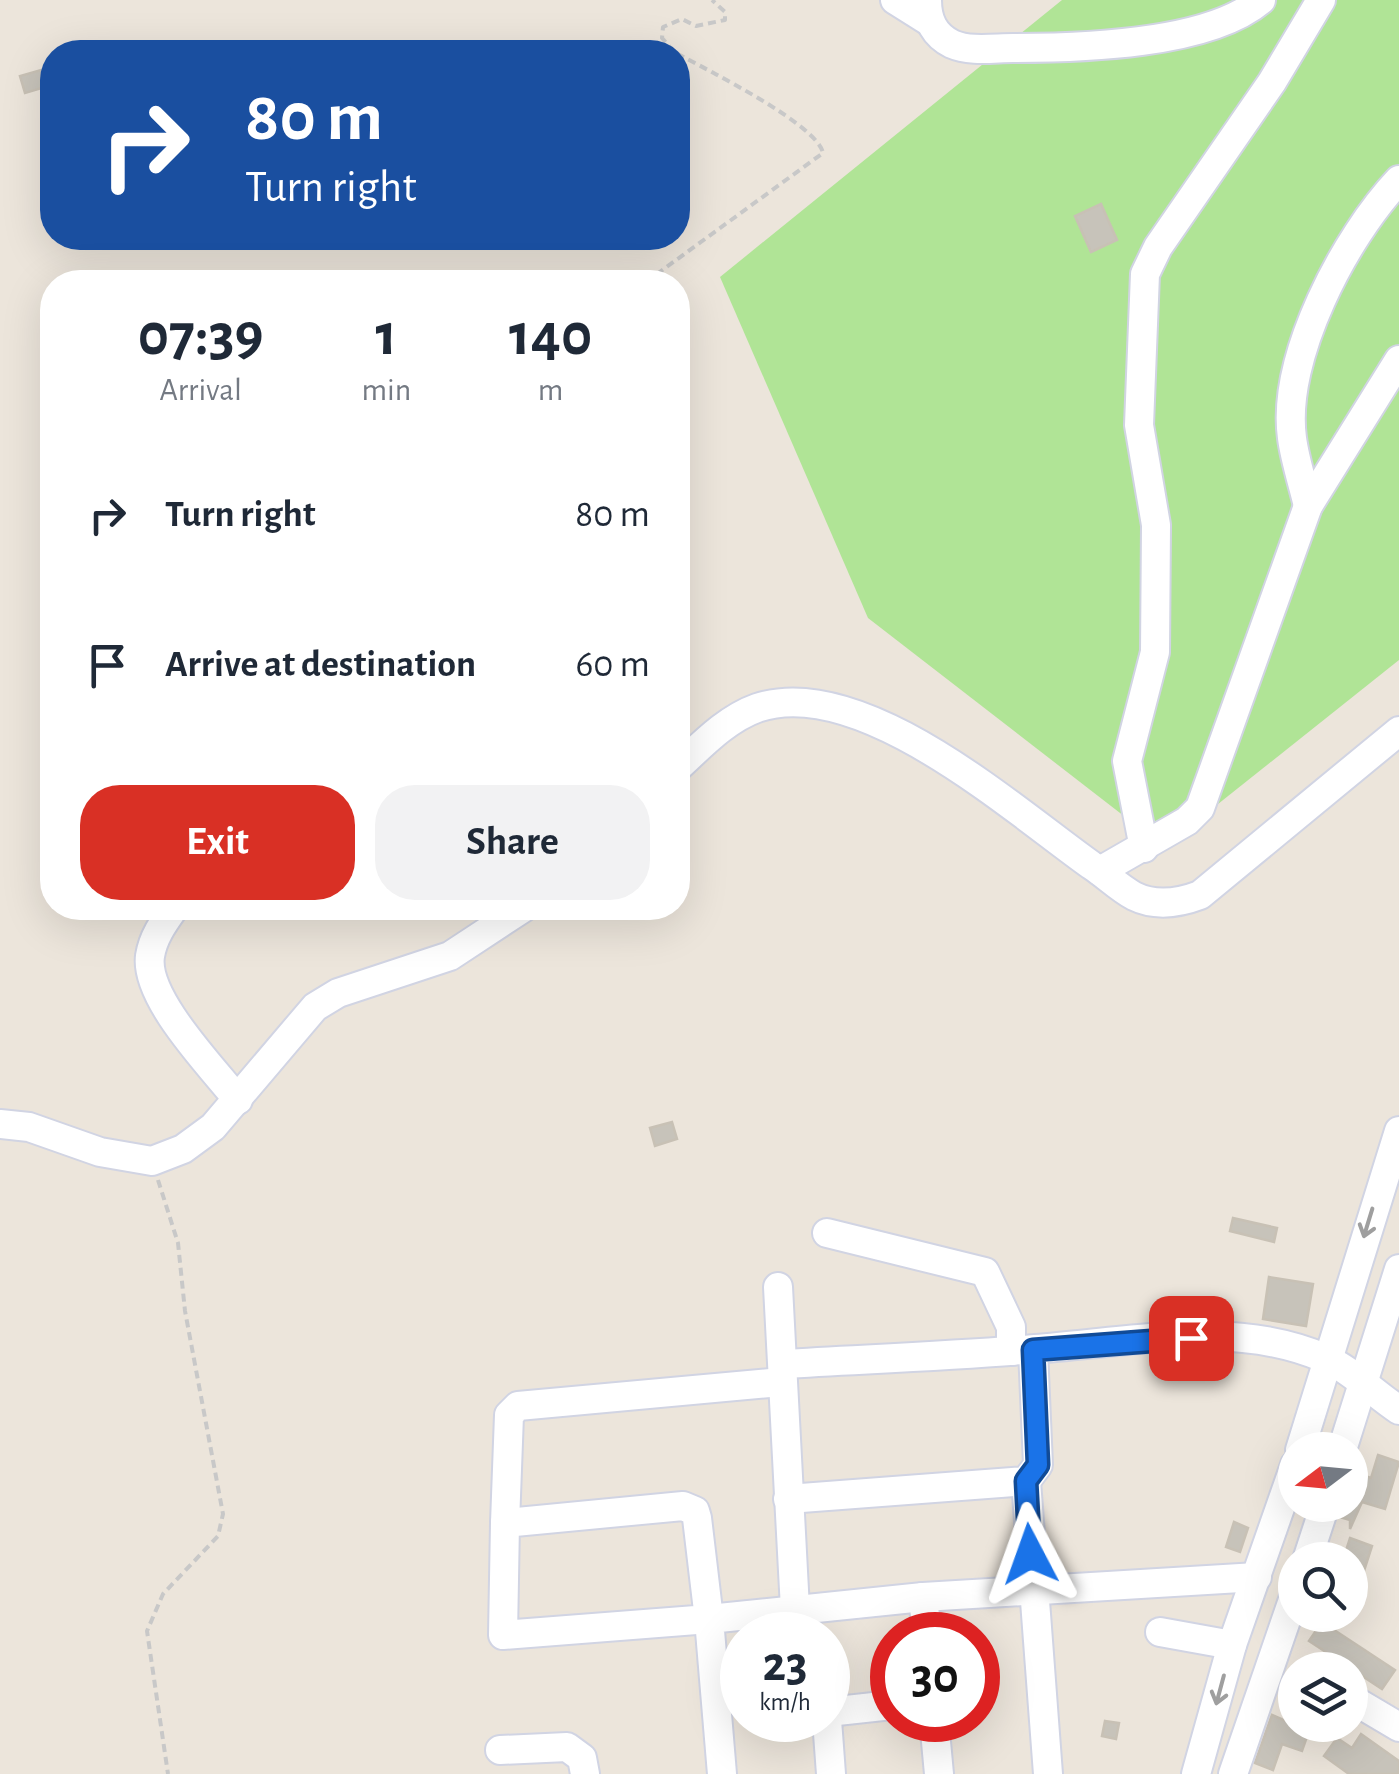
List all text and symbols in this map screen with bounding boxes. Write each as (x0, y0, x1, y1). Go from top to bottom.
icon: right (80, 80, 210, 210)
text: 80 m (245, 83, 383, 153)
text: Turn right (245, 165, 417, 210)
text: 07:39 (138, 306, 264, 366)
text: 1 (376, 306, 397, 366)
text: 140 (509, 306, 592, 366)
text: Arrival (160, 374, 242, 406)
text: min (361, 374, 411, 406)
text: m (538, 374, 563, 406)
icon: right (80, 488, 135, 543)
text: Turn right (165, 496, 315, 534)
text: 80 m (575, 496, 650, 534)
icon: arrive (80, 638, 135, 693)
text: Arrive at destination (165, 646, 476, 684)
text: 60 m (575, 646, 650, 684)
button: Exit (80, 785, 355, 900)
button: Share (375, 785, 650, 900)
one-way arrow (1358, 1207, 1376, 1238)
pin (1149, 1296, 1234, 1381)
icon: arrive (1164, 1311, 1219, 1366)
north arrow (1278, 1432, 1368, 1522)
map controls (1278, 1432, 1368, 1742)
position arrow (978, 1502, 1082, 1606)
button: search (1278, 1542, 1368, 1632)
speed limit sign: 30 (870, 1612, 1000, 1742)
text: 23 (762, 1640, 808, 1690)
button: layers (1278, 1652, 1368, 1742)
one-way arrow (1209, 1674, 1228, 1705)
text: km/h (759, 1690, 811, 1715)

